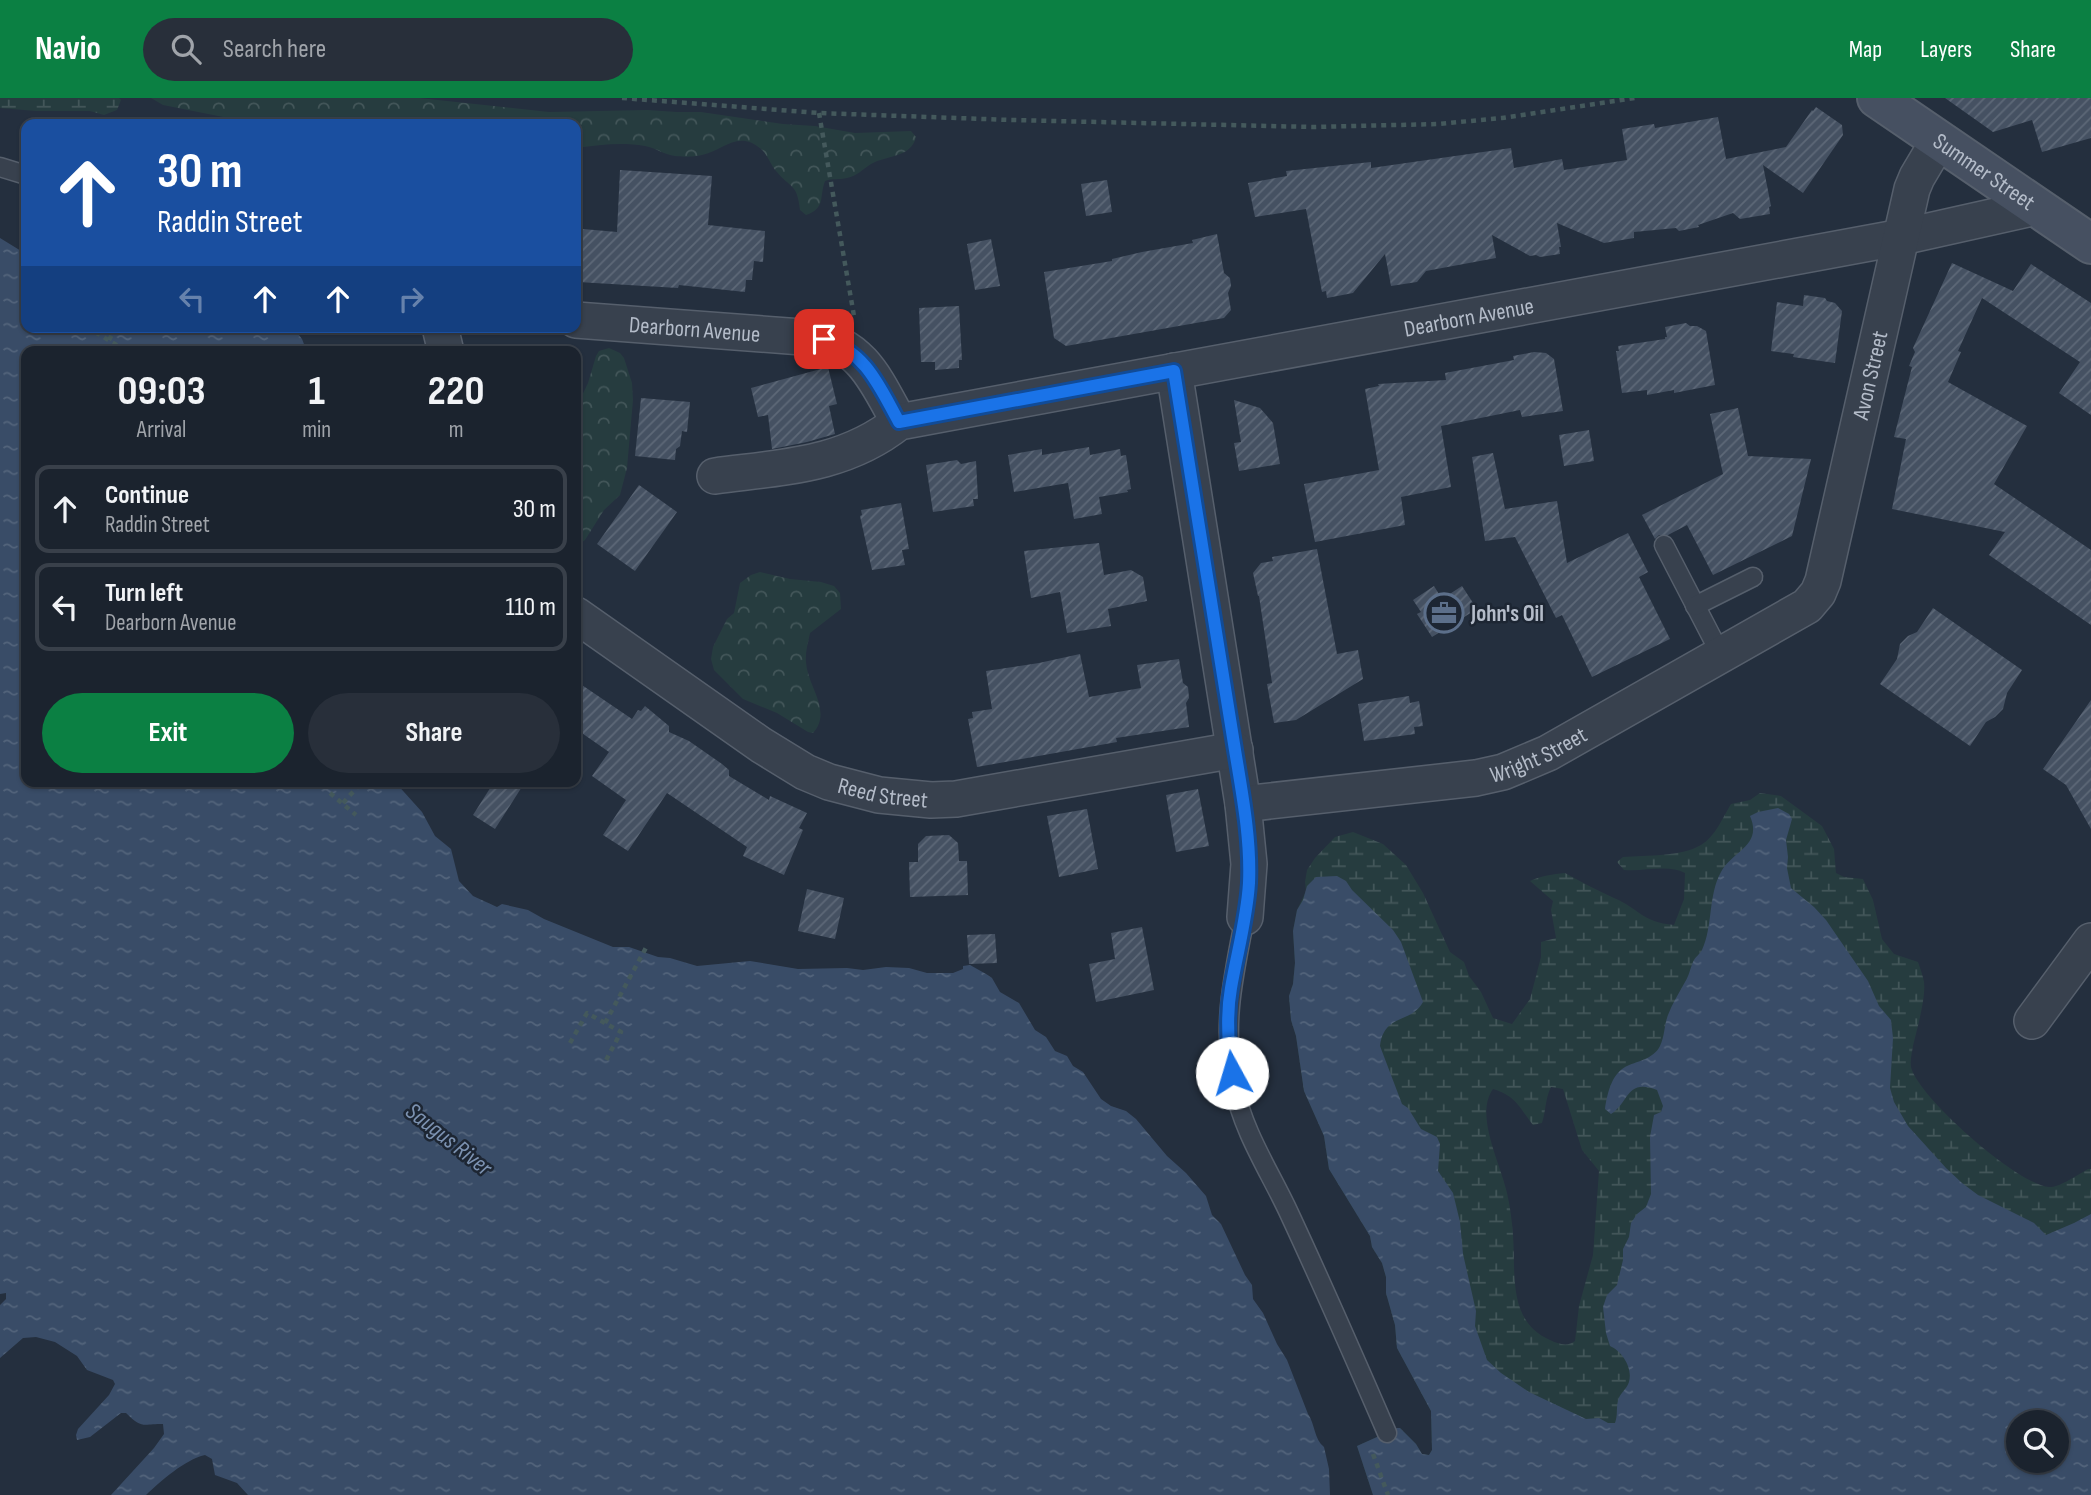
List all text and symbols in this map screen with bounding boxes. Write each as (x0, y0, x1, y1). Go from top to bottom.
search box (143, 18, 633, 81)
text: Navio (35, 29, 101, 69)
icon: search (167, 30, 205, 68)
text: Search here (223, 34, 326, 65)
text: Map (1849, 35, 1882, 64)
text: Layers (1920, 35, 1972, 64)
text: Share (2010, 35, 2056, 64)
street label: Summer Street (1928, 128, 2040, 217)
text: 30 m (157, 143, 242, 202)
icon: ahead (42, 147, 133, 238)
text: Raddin Street (157, 203, 303, 242)
icon: left (173, 280, 211, 318)
icon: ahead (246, 280, 284, 318)
icon: ahead (319, 280, 357, 318)
icon: right (392, 280, 430, 318)
street label: Dearborn Avenue (1402, 292, 1536, 344)
pin (794, 309, 854, 369)
street label: Dearborn Avenue (628, 311, 761, 349)
icon: arrive (805, 320, 843, 358)
street label: Avon Street (1847, 328, 1894, 423)
text: 09:03 (118, 366, 206, 417)
text: 1 (308, 366, 325, 417)
text: 220 (428, 366, 484, 417)
text: Arrival (137, 416, 186, 444)
text: min (302, 416, 331, 444)
text: m (449, 416, 463, 444)
text: Continue (105, 480, 189, 511)
icon: ahead (46, 490, 84, 528)
text: 30 m (513, 494, 556, 525)
text: Raddin Street (105, 511, 210, 539)
text: Turn left (105, 578, 183, 609)
icon: left (46, 588, 84, 626)
text: 110 m (505, 592, 556, 623)
office icon: John's Oil (1423, 592, 1465, 634)
place label: John's Oil (1470, 600, 1544, 628)
text: Dearborn Avenue (105, 609, 236, 637)
button: Exit (42, 693, 294, 773)
button: Share (308, 693, 560, 773)
street label: Wright Street (1487, 721, 1592, 789)
street label: Reed Street (835, 772, 929, 815)
position arrow (1195, 1036, 1269, 1110)
water label: Saugus River (400, 1097, 499, 1183)
map controls (2006, 1410, 2069, 1473)
button: search (2006, 1410, 2069, 1473)

